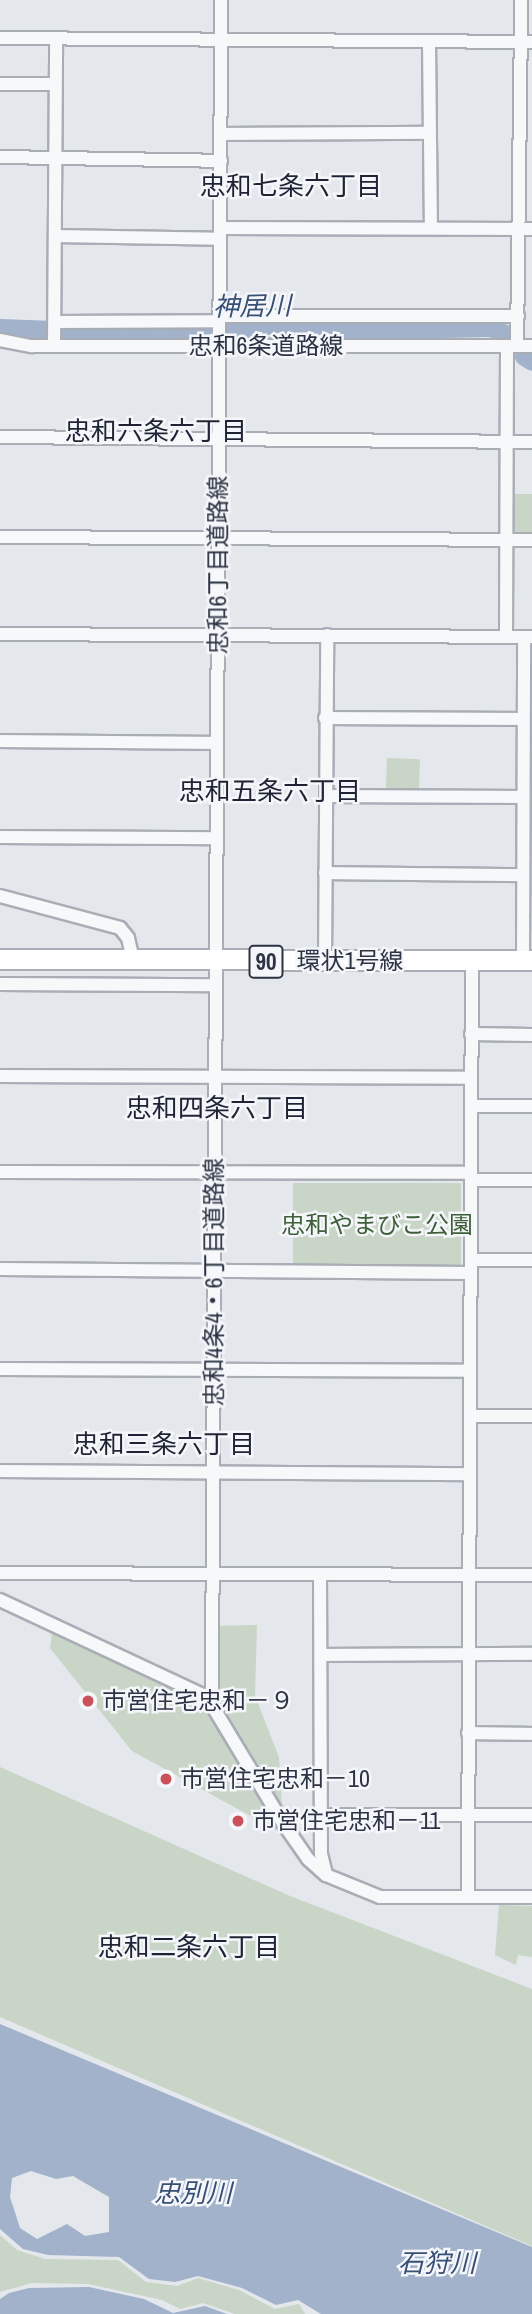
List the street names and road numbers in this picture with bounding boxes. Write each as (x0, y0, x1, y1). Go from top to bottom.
street label: 忠和6条道路線 (189, 332, 343, 360)
street label: 忠和6丁目道路線 (204, 476, 232, 654)
road number: 90 (248, 942, 284, 981)
street label: 環状1号線 (297, 947, 403, 975)
street label: 忠和4条4・6丁目道路線 (200, 1158, 228, 1406)

